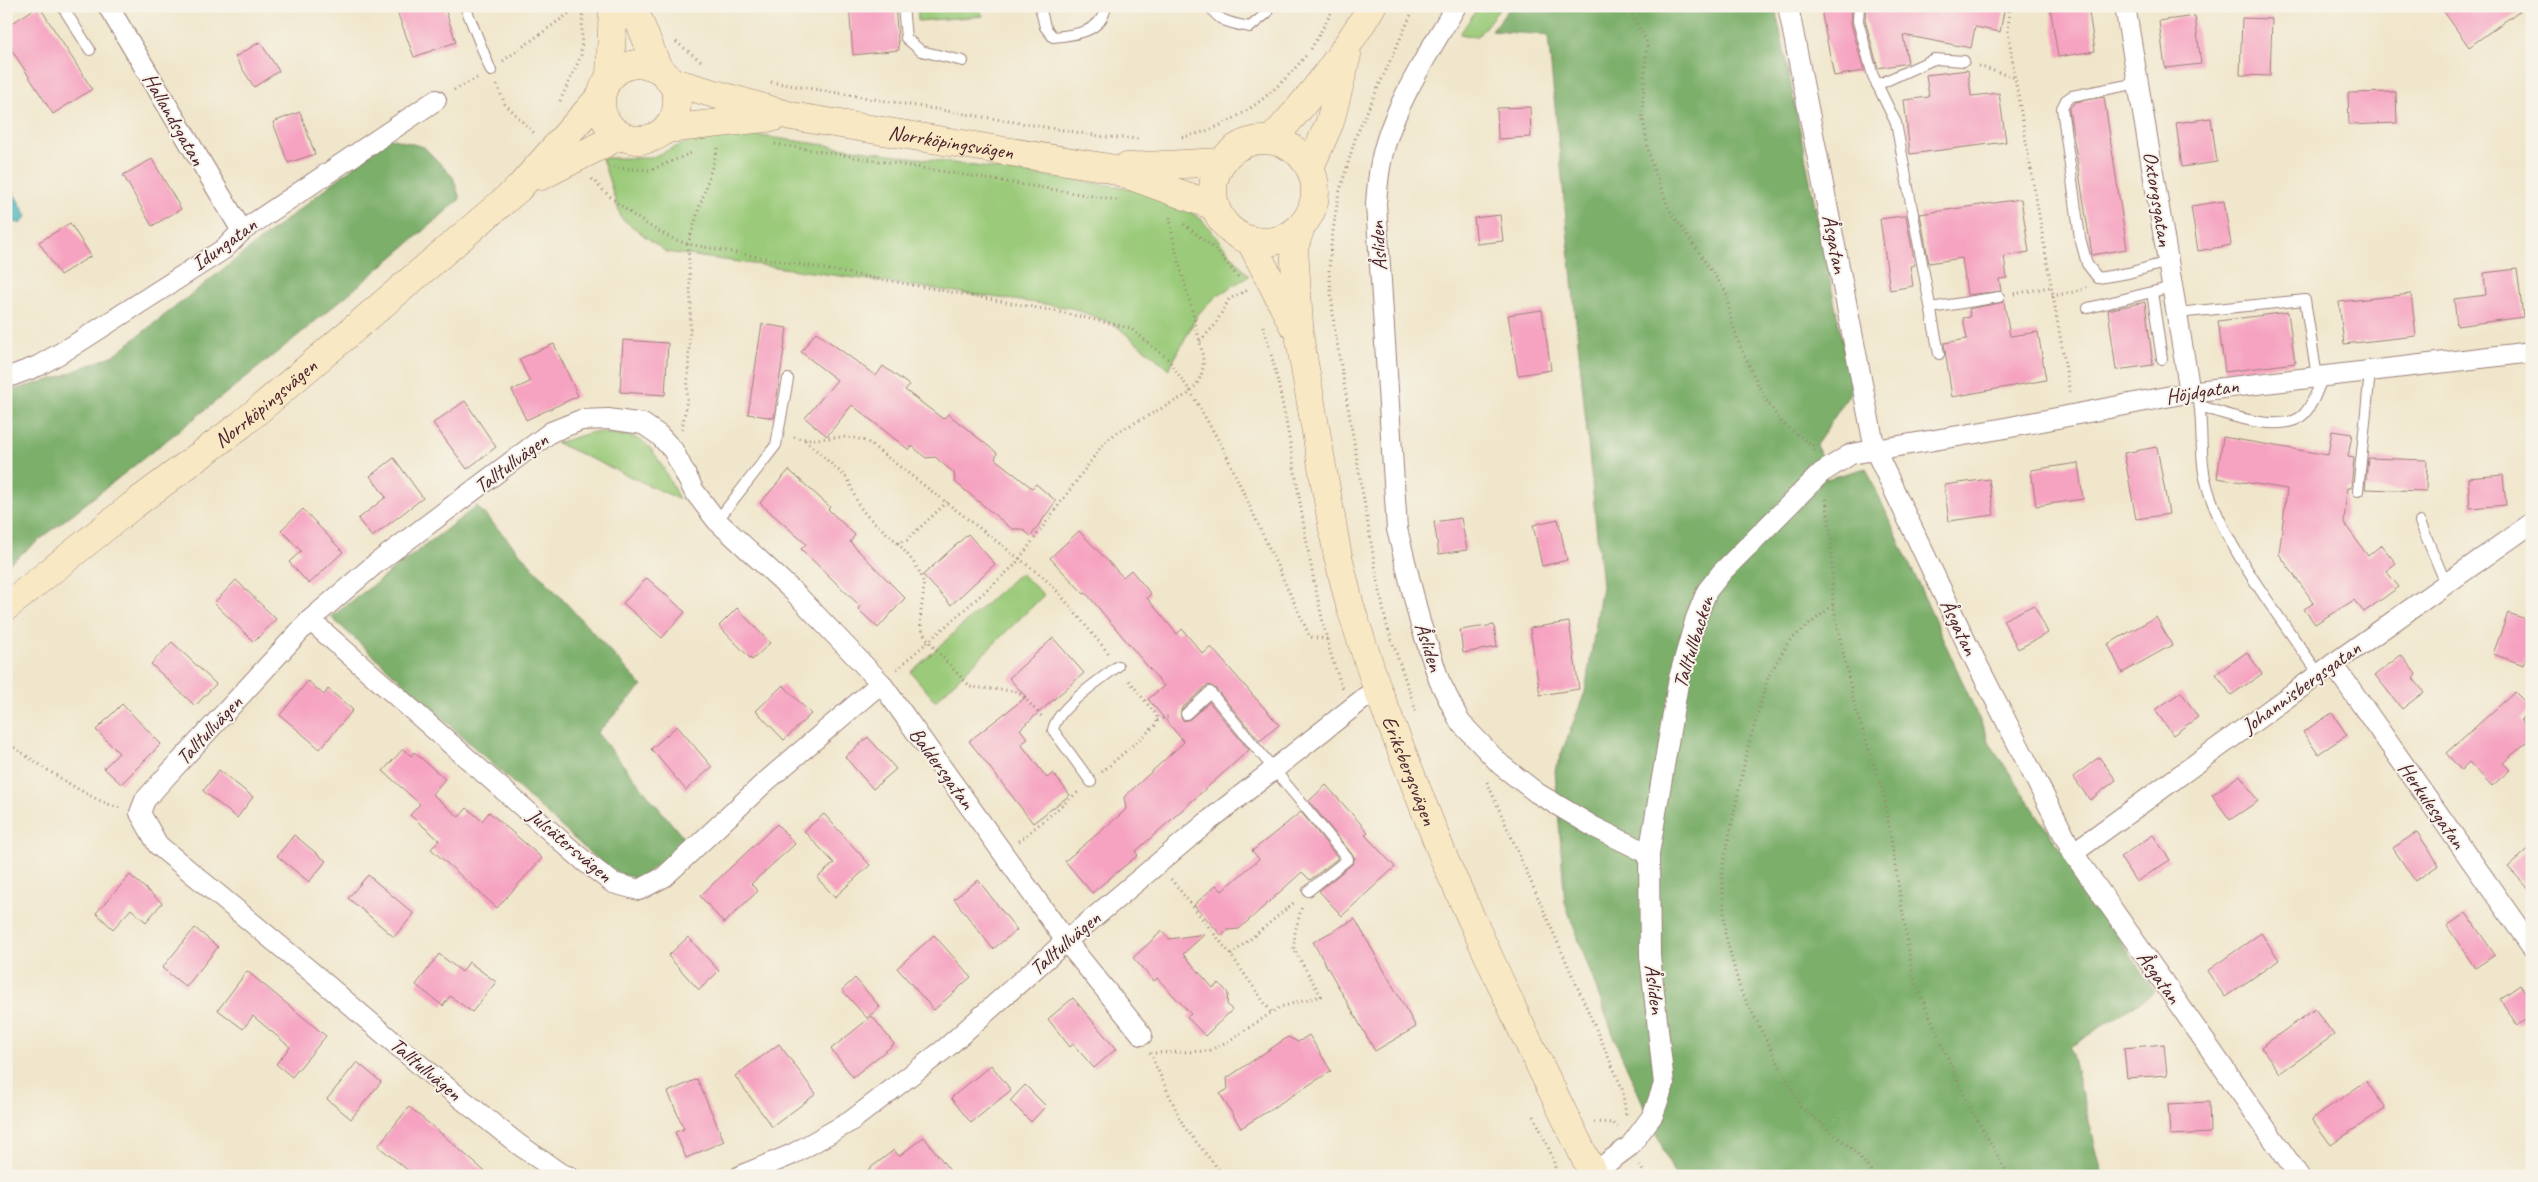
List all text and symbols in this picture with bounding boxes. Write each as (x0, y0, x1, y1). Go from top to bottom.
street label: Hallandsgatan (137, 68, 211, 171)
street label: Norrköpingsvägen (887, 119, 1016, 165)
street label: Oxtorgsgatan (2138, 150, 2178, 249)
street label: Idungatan (186, 211, 262, 276)
street label: Åsgatan (1817, 212, 1854, 276)
street label: Åsliden (1363, 220, 1393, 272)
street label: Norrköpingsvägen (209, 353, 323, 453)
street label: Höjdgatan (2164, 372, 2241, 410)
street label: Talltullvägen (469, 427, 553, 499)
street label: Talltullbacken (1667, 591, 1720, 691)
street label: Åsgatan (1934, 595, 1984, 660)
street label: Åsliden (1409, 619, 1449, 675)
street label: Johannisbergsgatan (2236, 635, 2366, 739)
street label: Talltullvägen (170, 689, 248, 770)
street label: Eriksbergsvägen (1376, 712, 1443, 830)
street label: Baldersgatan (904, 722, 981, 815)
street label: Herkulesgatan (2392, 756, 2472, 854)
street label: Julsätersvägen (522, 802, 618, 888)
street label: Talltullvägen (1024, 905, 1106, 981)
street label: Åsgatan (2131, 945, 2187, 1009)
street label: Åsliden (1639, 963, 1671, 1016)
street label: Talltullvägen (385, 1032, 468, 1107)

